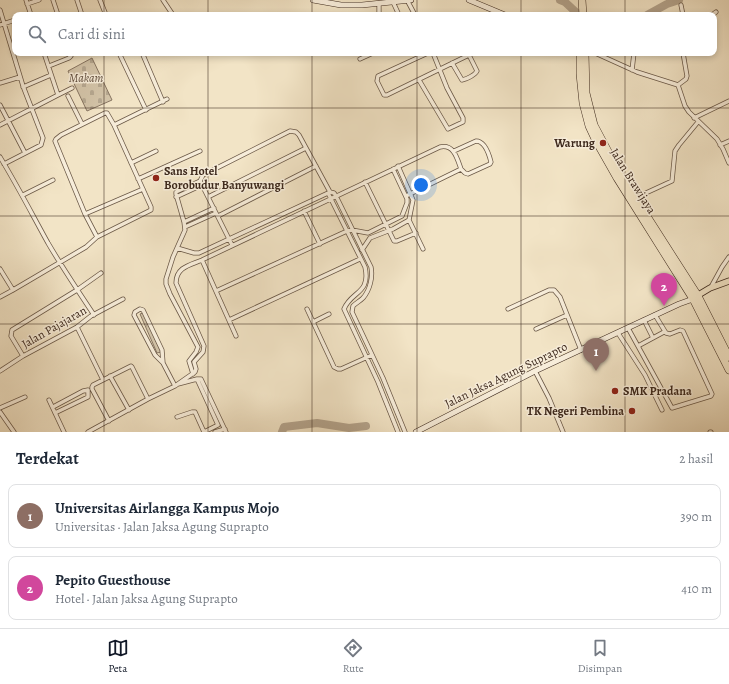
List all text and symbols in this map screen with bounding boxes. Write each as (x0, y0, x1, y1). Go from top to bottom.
search box (12, 12, 717, 56)
icon: search (26, 23, 48, 45)
text: Cari di sini (58, 24, 125, 44)
park label: Makam (69, 70, 103, 86)
place label: Warung (553, 135, 596, 151)
marker: Warung (598, 138, 608, 148)
street label: Jalan Brawijaya (606, 145, 660, 217)
place label: Sans Hotel Borobudur Banyuwangi (164, 163, 285, 193)
marker: Sans Hotel Borobudur Banyuwangi (151, 173, 161, 183)
your location (411, 175, 431, 195)
pin: 2 (651, 273, 677, 306)
street label: Jalan Pajajaran (19, 302, 90, 352)
street label: Jalan Jaksa Agung Suprapto (442, 338, 570, 412)
pin: 1 (583, 338, 609, 371)
place label: SMK Pradana (623, 383, 692, 399)
marker: SMK Pradana (610, 386, 620, 396)
place label: TK Negeri Pembina (527, 403, 624, 419)
marker: TK Negeri Pembina (627, 406, 637, 416)
text: Terdekat (16, 447, 79, 470)
text: 2 hasil (679, 450, 713, 467)
text: Universitas Airlangga Kampus Mojo (55, 498, 279, 518)
text: 1 (28, 508, 32, 525)
text: 390 m (680, 508, 712, 525)
text: Universitas · Jalan Jaksa Agung Suprapto (55, 518, 269, 535)
text: Pepito Guesthouse (55, 570, 171, 590)
text: 2 (27, 580, 33, 597)
text: 410 m (681, 580, 712, 597)
text: Hotel · Jalan Jaksa Agung Suprapto (55, 590, 238, 607)
tab: Peta (107, 637, 129, 676)
tab: Rute (342, 637, 364, 676)
tab: Disimpan (578, 637, 622, 676)

